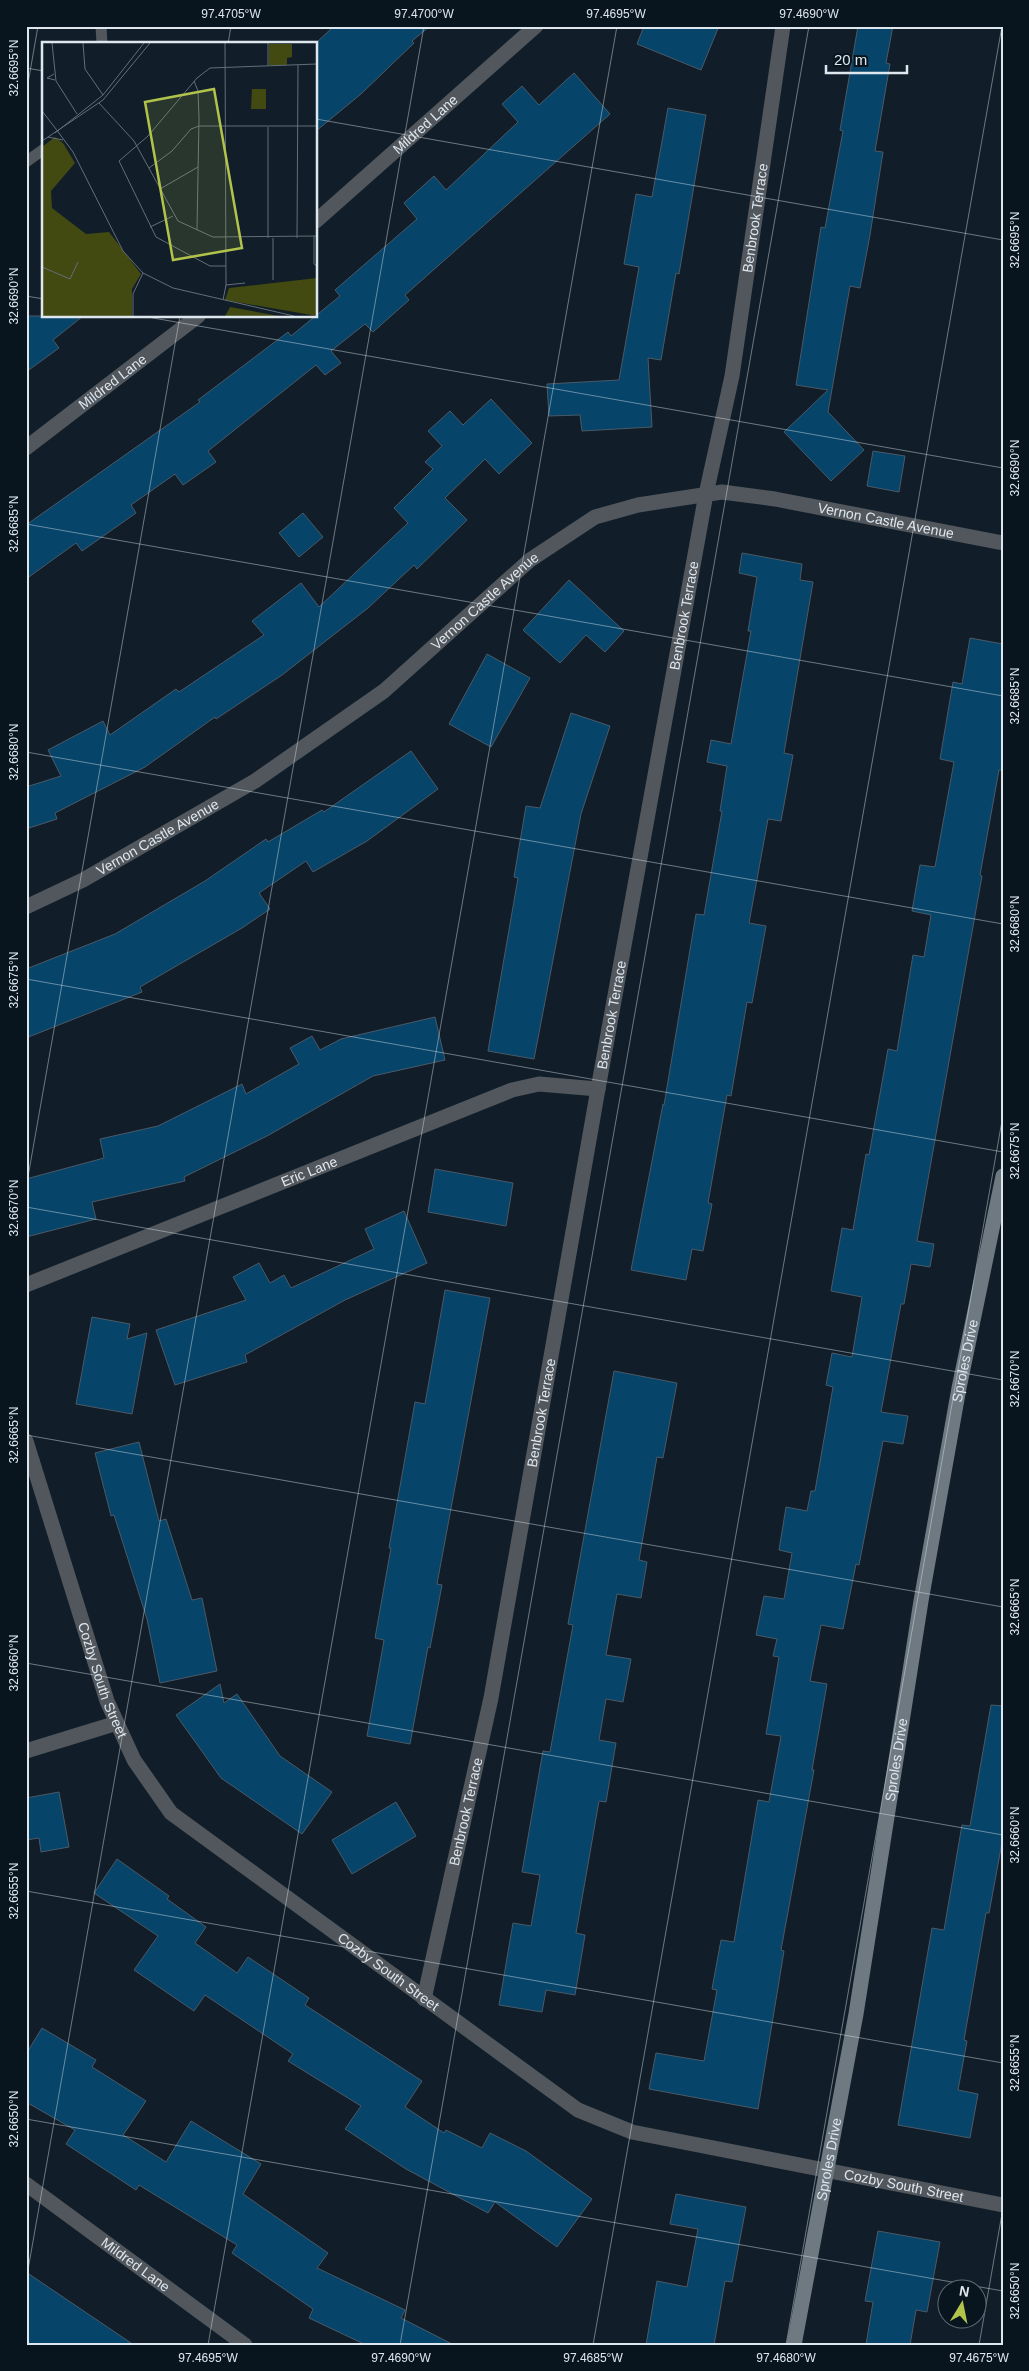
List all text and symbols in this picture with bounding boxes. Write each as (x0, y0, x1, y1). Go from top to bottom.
text: 97.4705°W (201, 7, 261, 21)
text: 97.4700°W (394, 7, 454, 21)
text: 97.4695°W (586, 7, 646, 21)
text: 97.4690°W (779, 7, 839, 21)
text: 32.6695°N (7, 40, 21, 96)
inset map (42, 42, 318, 318)
scale bar (826, 42, 908, 74)
text: 20 m (834, 51, 867, 68)
street label: Mildred Lane (390, 91, 461, 157)
street label: Benbrook Terrace (739, 162, 771, 274)
text: 32.6695°N (1008, 212, 1022, 268)
text: 32.6690°N (7, 268, 21, 324)
street label: Mildred Lane (75, 350, 150, 413)
text: 32.6690°N (1008, 440, 1022, 496)
text: 32.6685°N (7, 496, 21, 552)
street label: Vernon Castle Avenue (816, 499, 956, 541)
street label: Vernon Castle Avenue (428, 549, 541, 653)
street label: Benbrook Terrace (666, 560, 702, 671)
text: 32.6685°N (1008, 668, 1022, 724)
text: 32.6680°N (7, 724, 21, 780)
street label: Vernon Castle Avenue (93, 796, 222, 879)
text: 32.6680°N (1008, 896, 1022, 952)
text: 32.6675°N (7, 952, 21, 1008)
street label: Benbrook Terrace (594, 959, 629, 1071)
text: 32.6675°N (1008, 1123, 1022, 1179)
street label: Eric Lane (279, 1153, 340, 1190)
text: 32.6670°N (7, 1180, 21, 1236)
street label: Sproles Drive (949, 1318, 981, 1403)
text: 32.6670°N (1008, 1351, 1022, 1407)
street label: Benbrook Terrace (524, 1357, 559, 1468)
text: 32.6665°N (7, 1407, 21, 1463)
text: 32.6665°N (1008, 1579, 1022, 1635)
street label: Cozby South Street (75, 1620, 131, 1740)
text: 32.6660°N (7, 1635, 21, 1691)
street label: Sproles Drive (882, 1717, 910, 1803)
street label: Benbrook Terrace (446, 1756, 486, 1867)
text: 32.6660°N (1008, 1807, 1022, 1863)
text: 32.6655°N (7, 1863, 21, 1919)
street label: Cozby South Street (335, 1929, 442, 2014)
text: 32.6655°N (1008, 2035, 1022, 2091)
text: 32.6650°N (7, 2091, 21, 2147)
street label: Sproles Drive (813, 2116, 844, 2202)
street label: Cozby South Street (843, 2166, 965, 2205)
street label: Mildred Lane (98, 2234, 173, 2295)
text: 32.6650°N (1008, 2263, 1022, 2319)
north arrow (936, 2278, 986, 2328)
text: N (958, 2282, 971, 2300)
text: 97.4695°W (178, 2351, 238, 2365)
text: 97.4690°W (371, 2351, 431, 2365)
text: 97.4685°W (563, 2351, 623, 2365)
text: 97.4680°W (756, 2351, 816, 2365)
text: 97.4675°W (949, 2351, 1009, 2365)

